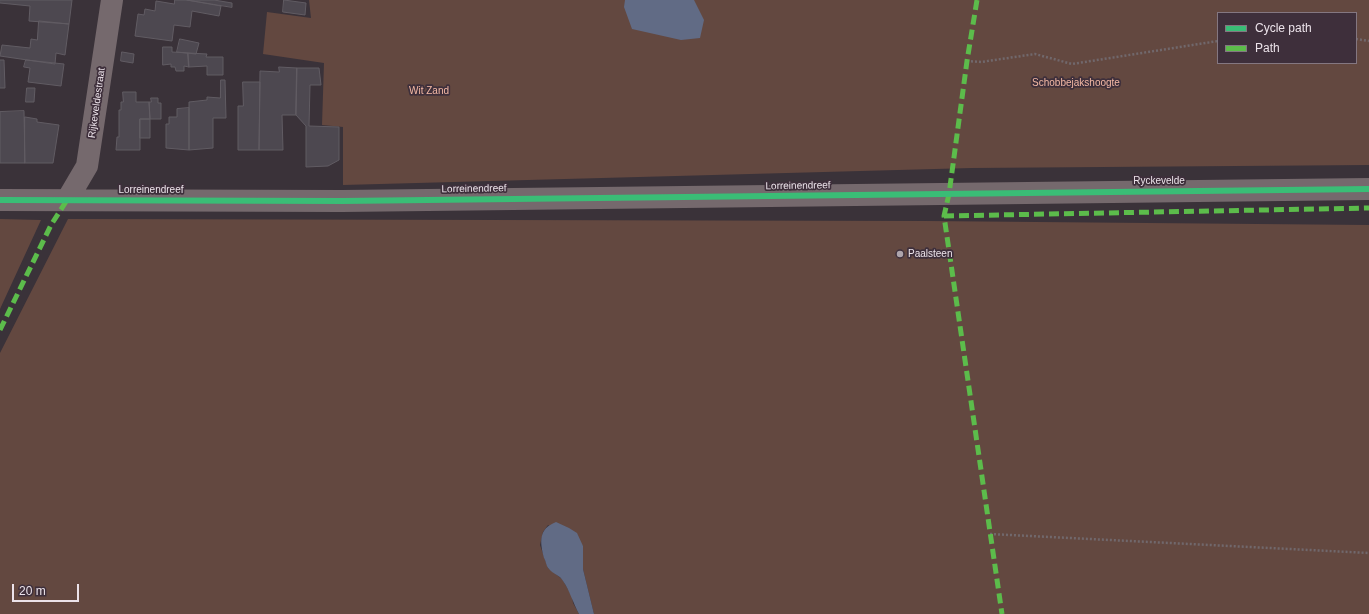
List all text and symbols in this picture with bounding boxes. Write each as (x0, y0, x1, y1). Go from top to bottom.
legend (1217, 12, 1357, 64)
text: Cycle path (1255, 21, 1312, 35)
text: Path (1255, 41, 1280, 55)
street label: Rijkeveldestraat (86, 67, 108, 139)
park label: Schobbejakshoogte (1032, 77, 1120, 89)
park label: Wit Zand (409, 85, 449, 97)
street label: Ryckevelde (1133, 175, 1185, 187)
street label: Lorreinendreef (765, 179, 831, 193)
street label: Lorreinendreef (441, 182, 507, 196)
street label: Lorreinendreef (118, 184, 184, 196)
place label: Paalsteen (908, 248, 952, 260)
marker: Paalsteen (895, 249, 905, 259)
scale bar (14, 576, 81, 602)
text: 20 m (19, 584, 46, 598)

